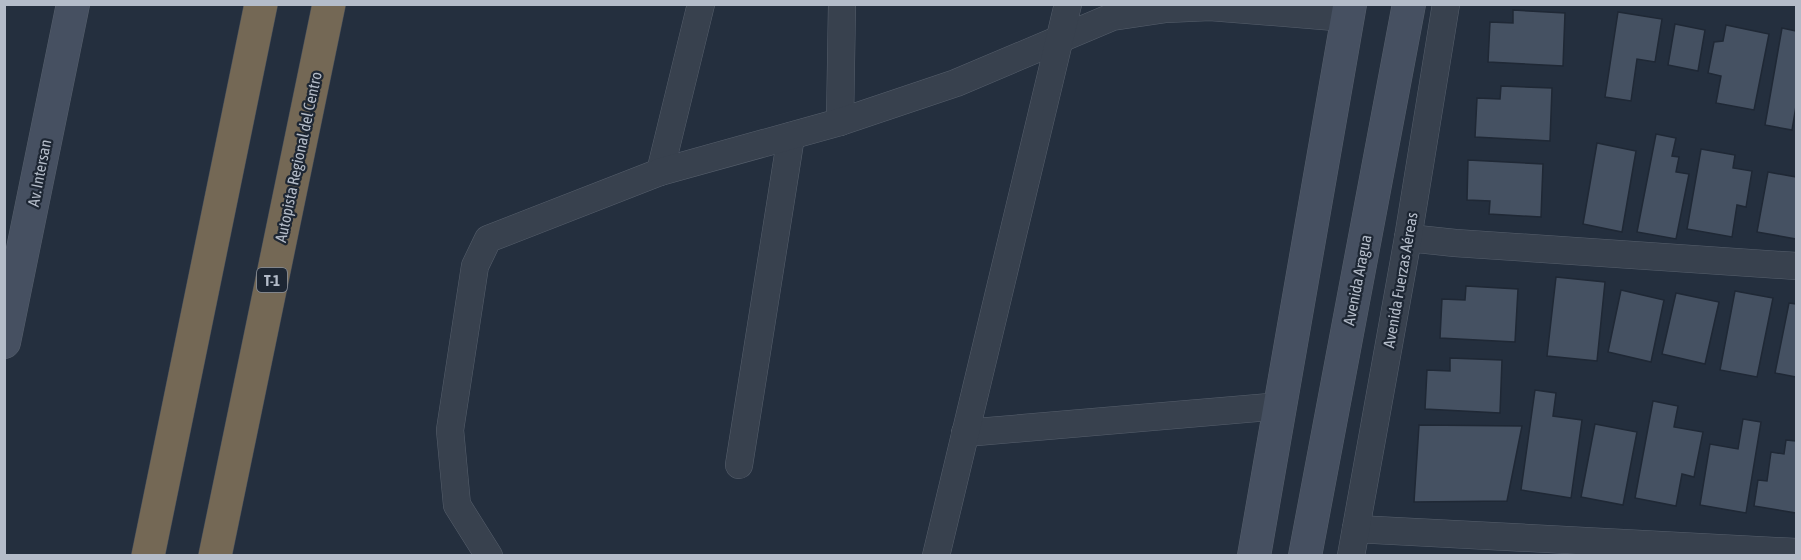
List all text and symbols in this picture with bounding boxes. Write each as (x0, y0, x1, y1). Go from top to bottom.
street label: Autopista Regional del Centro (271, 70, 326, 244)
street label: Av. Intersan (24, 138, 54, 208)
street label: Avenida Fuerzas Aéreas (1379, 210, 1421, 349)
street label: Avenida Aragua (1339, 233, 1376, 327)
road number: T-1 (257, 268, 287, 292)

